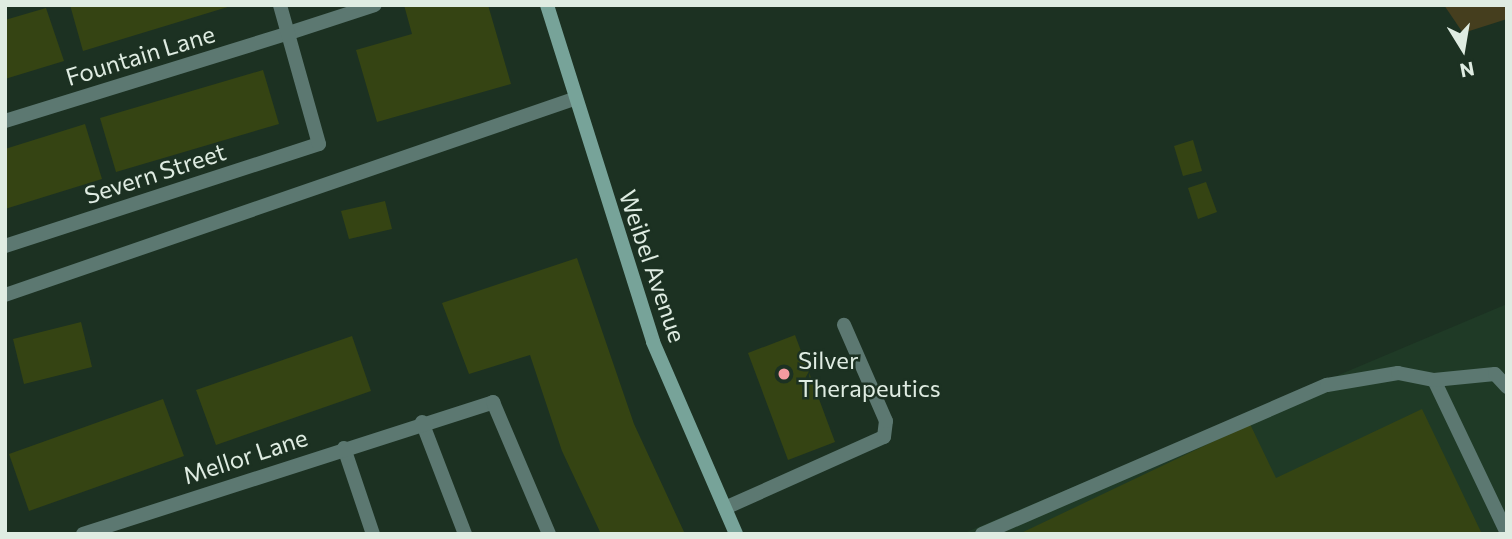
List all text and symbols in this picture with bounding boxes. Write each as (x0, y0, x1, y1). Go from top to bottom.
north arrow (1428, 14, 1498, 84)
street label: Fountain Lane (62, 19, 218, 91)
text: N (1458, 57, 1476, 83)
street label: Severn Street (81, 137, 229, 209)
street label: Weibel Avenue (613, 186, 693, 346)
place label: Silver Therapeutics (798, 346, 941, 402)
marker: Silver Therapeutics (776, 366, 792, 382)
street label: Mellor Lane (179, 422, 311, 490)

